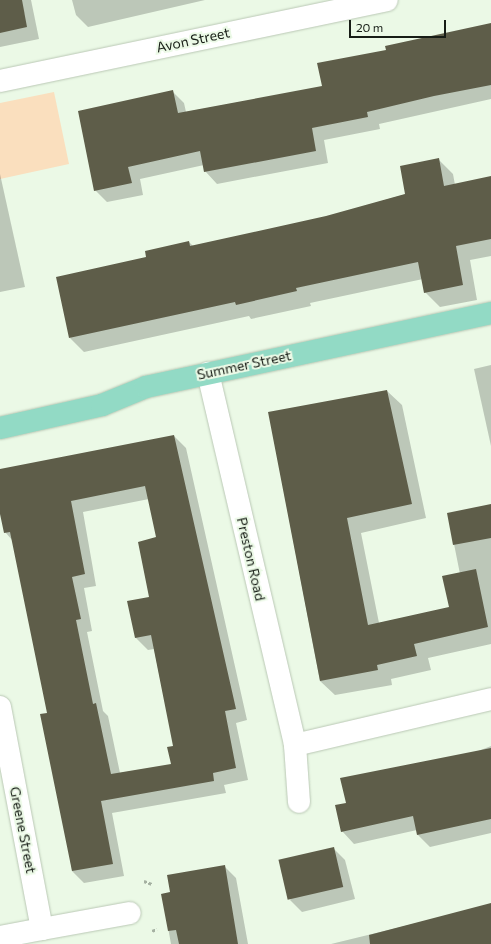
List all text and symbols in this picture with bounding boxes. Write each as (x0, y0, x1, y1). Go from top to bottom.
scale bar (351, 12, 448, 38)
text: 20 m (356, 20, 383, 34)
street label: Avon Street (155, 24, 231, 56)
street label: Summer Street (195, 347, 293, 383)
street label: Preston Road (233, 516, 269, 602)
street label: Greene Street (6, 785, 40, 875)

